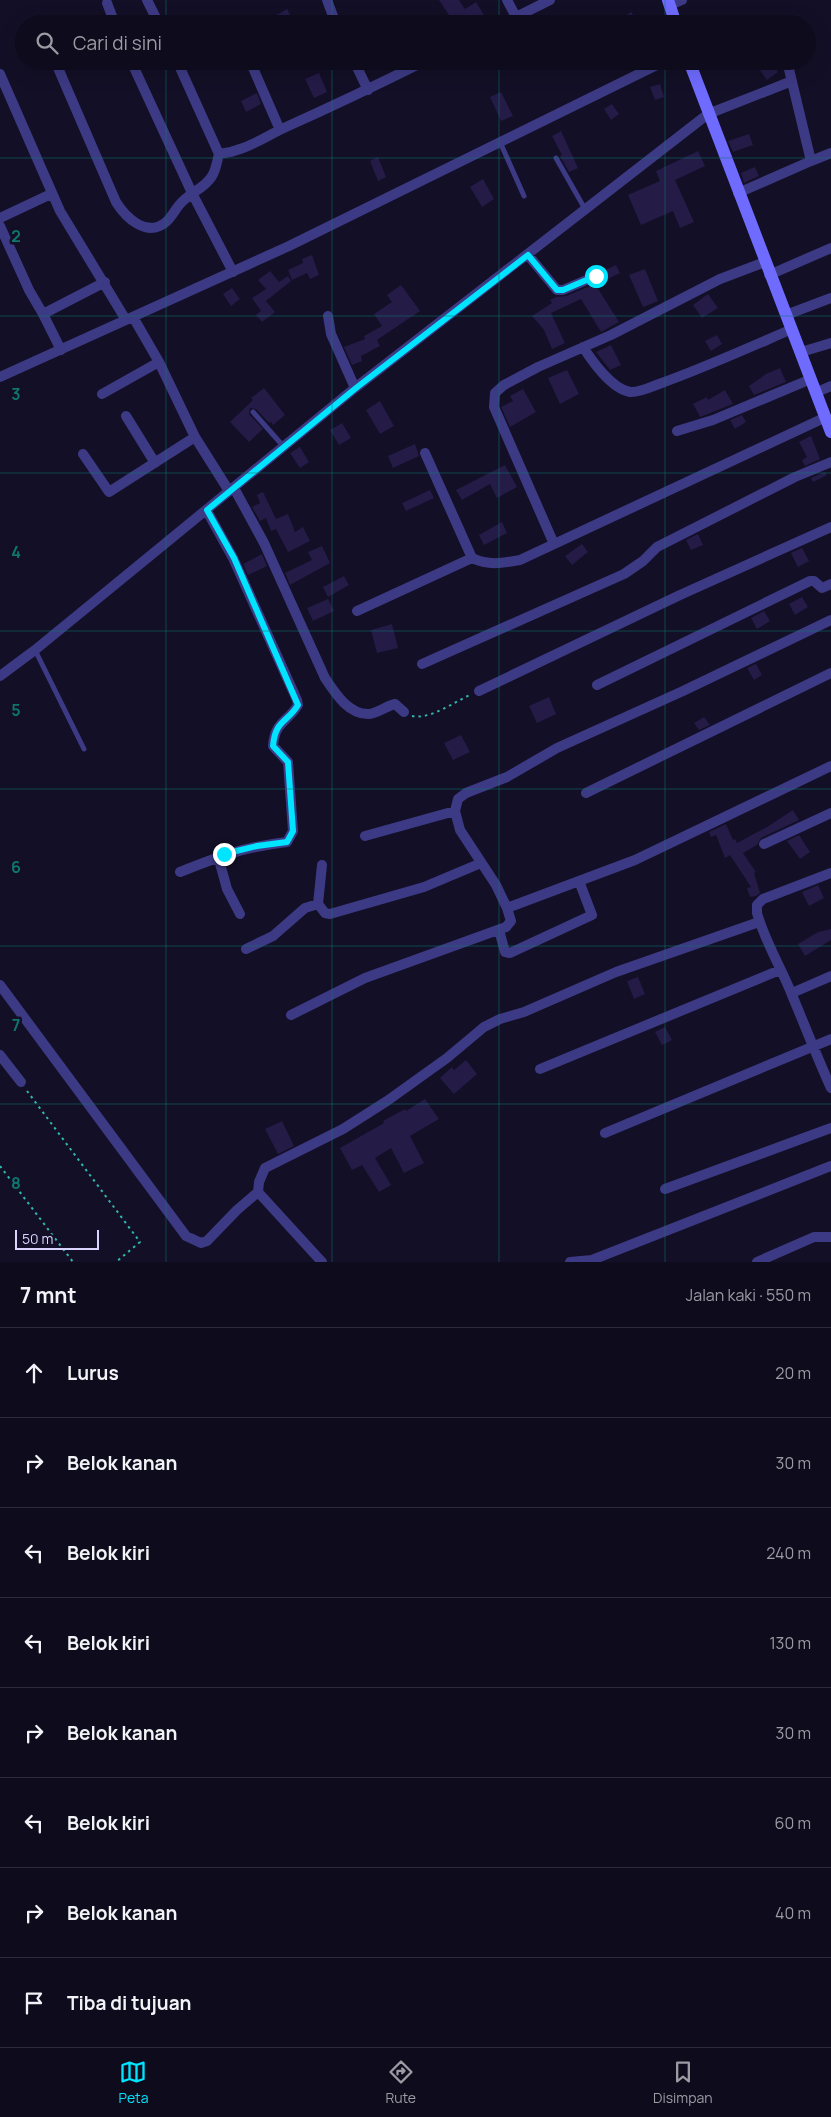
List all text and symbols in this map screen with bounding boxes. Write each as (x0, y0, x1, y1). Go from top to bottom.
search box (15, 15, 816, 70)
icon: search (33, 29, 61, 57)
text: Cari di sini (73, 30, 162, 56)
text: 2 (11, 225, 21, 247)
route start (585, 265, 608, 288)
text: 3 (11, 383, 21, 405)
text: 4 (11, 541, 21, 563)
text: 5 (11, 699, 21, 721)
route end (213, 843, 236, 866)
text: 6 (11, 856, 21, 878)
text: 7 (12, 1014, 20, 1036)
text: 8 (11, 1172, 21, 1194)
scale bar (15, 1227, 99, 1250)
text: 50 m (22, 1229, 53, 1248)
text: 7 mnt (20, 1281, 77, 1309)
text: Jalan kaki · 550 m (686, 1284, 811, 1306)
icon: ahead (20, 1359, 48, 1387)
text: Lurus (67, 1360, 119, 1386)
text: 20 m (775, 1362, 811, 1384)
icon: right (20, 1449, 48, 1477)
text: Belok kanan (67, 1450, 177, 1476)
text: 30 m (776, 1452, 811, 1474)
icon: left (20, 1539, 48, 1567)
text: Belok kiri (67, 1540, 150, 1566)
text: 240 m (766, 1542, 811, 1564)
icon: left (20, 1629, 48, 1657)
text: Belok kiri (67, 1630, 150, 1656)
text: 130 m (769, 1632, 811, 1654)
icon: right (20, 1719, 48, 1747)
text: Belok kanan (67, 1720, 177, 1746)
text: 30 m (776, 1722, 811, 1744)
icon: left (20, 1809, 48, 1837)
text: Belok kiri (67, 1810, 150, 1836)
text: 60 m (775, 1812, 811, 1834)
icon: right (20, 1899, 48, 1927)
text: Belok kanan (67, 1900, 177, 1926)
text: 40 m (775, 1902, 811, 1924)
icon: arrive (20, 1989, 48, 2017)
text: Tiba di tujuan (67, 1990, 191, 2016)
tab: Peta (118, 2058, 148, 2107)
tab: Rute (385, 2058, 416, 2107)
tab: Disimpan (653, 2058, 713, 2107)

